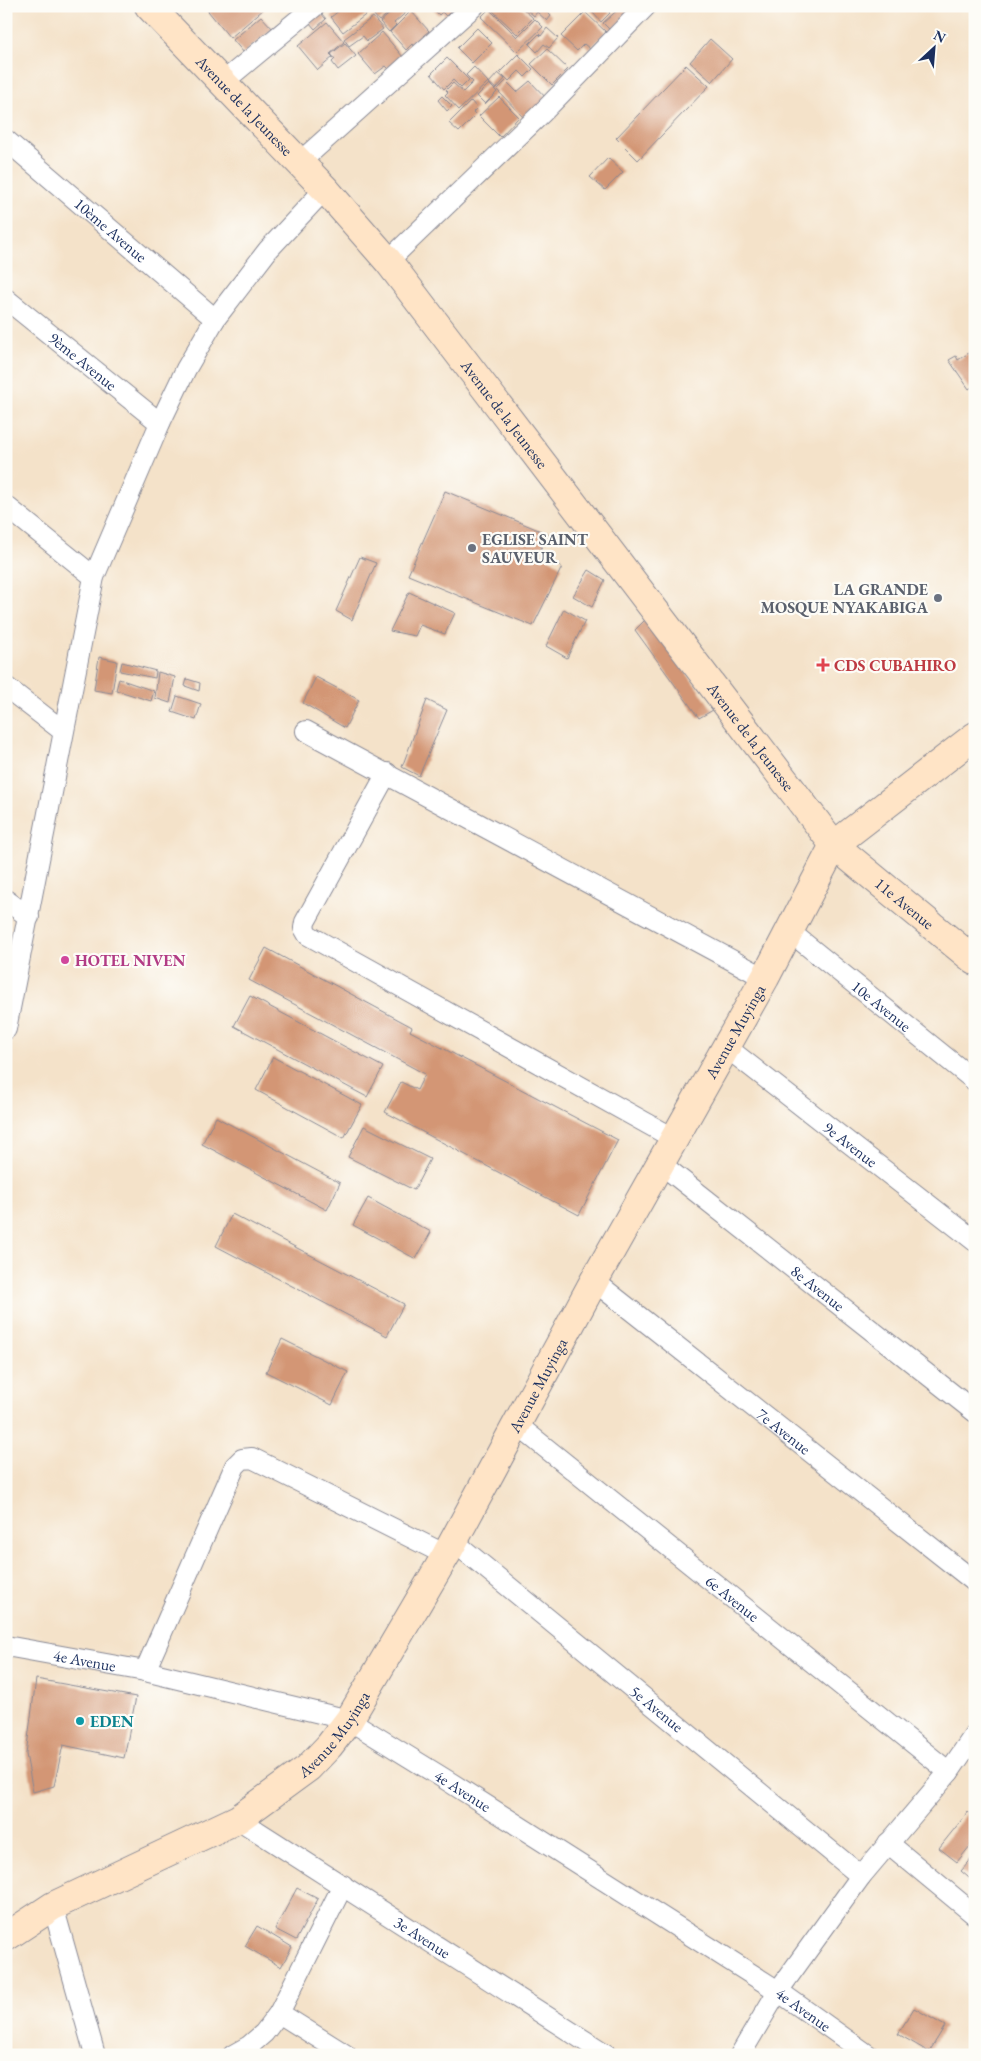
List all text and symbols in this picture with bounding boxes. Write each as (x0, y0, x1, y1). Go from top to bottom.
north arrow (908, 22, 958, 72)
text: N (931, 26, 949, 47)
street label: Avenue de la Jeunesse (191, 50, 298, 160)
street label: 10ème Avenue (70, 193, 152, 267)
street label: 9ème Avenue (45, 327, 122, 395)
street label: Avenue de la Jeunesse (456, 354, 553, 473)
place label: EGLISE SAINT SAUVEUR (482, 529, 589, 568)
marker: EGLISE SAINT SAUVEUR (466, 542, 478, 554)
place label: LA GRANDE MOSQUE NYAKABIGA (760, 579, 928, 618)
marker: LA GRANDE MOSQUE NYAKABIGA (932, 592, 944, 604)
place label: CDS CUBAHIRO (834, 655, 956, 676)
marker: CDS CUBAHIRO (816, 658, 830, 672)
street label: Avenue de la Jeunesse (702, 677, 799, 795)
street label: 11e Avenue (871, 873, 939, 934)
place label: HOTEL NIVEN (75, 950, 185, 971)
marker: HOTEL NIVEN (59, 954, 71, 966)
street label: 10e Avenue (847, 975, 916, 1036)
street label: Avenue Muyinga (699, 980, 770, 1083)
street label: 9e Avenue (819, 1116, 882, 1172)
street label: 8e Avenue (787, 1260, 849, 1316)
street label: Avenue Muyinga (503, 1334, 572, 1437)
street label: 7e Avenue (753, 1403, 815, 1459)
street label: 6e Avenue (702, 1570, 764, 1626)
street label: 4e Avenue (52, 1644, 118, 1676)
street label: 5e Avenue (626, 1680, 688, 1737)
street label: Avenue Muyinga (293, 1687, 374, 1783)
place label: EDEN (90, 1711, 134, 1732)
marker: EDEN (74, 1715, 86, 1727)
street label: 4e Avenue (431, 1765, 495, 1816)
street label: 3e Avenue (390, 1911, 455, 1963)
street label: 4e Avenue (772, 1982, 835, 2036)

